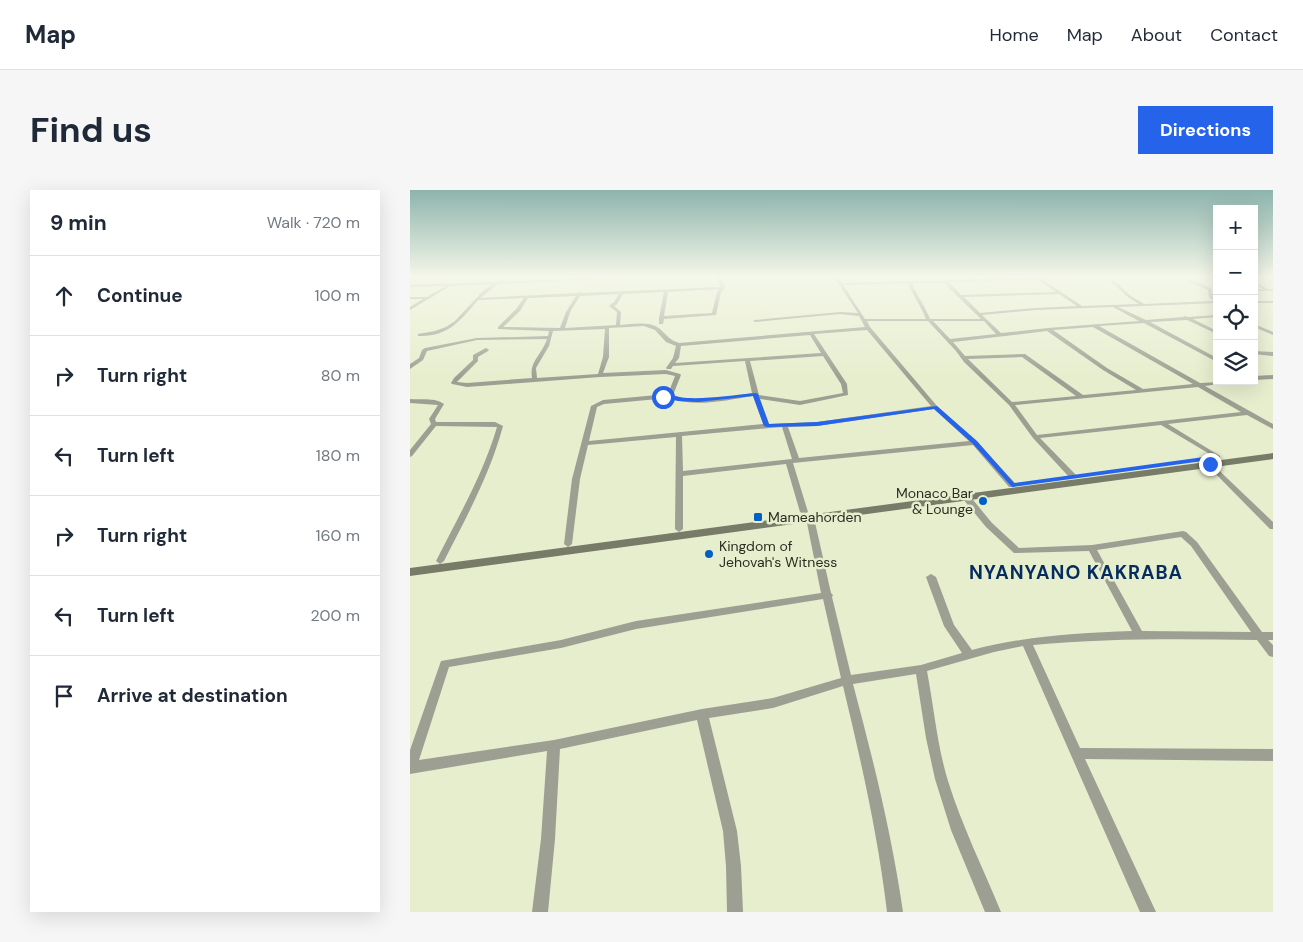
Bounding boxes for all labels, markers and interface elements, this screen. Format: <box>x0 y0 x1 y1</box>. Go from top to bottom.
text: Map <box>25 19 76 50</box>
text: Home <box>989 23 1039 47</box>
text: Map <box>1067 23 1103 47</box>
text: About <box>1131 23 1182 47</box>
text: Contact <box>1210 23 1278 47</box>
button: Directions <box>1138 106 1273 154</box>
text: Find us <box>30 107 152 153</box>
map controls <box>1213 205 1258 385</box>
button: + <box>1213 205 1258 250</box>
text: 9 min <box>50 209 107 237</box>
text: Walk · 720 m <box>267 212 360 233</box>
button: − <box>1213 250 1258 295</box>
icon: ahead <box>50 282 78 310</box>
text: Continue <box>97 283 183 308</box>
text: 100 m <box>315 285 360 306</box>
button: locate <box>1213 295 1258 340</box>
button: layers <box>1213 340 1258 385</box>
icon: right <box>50 362 78 390</box>
text: Turn right <box>97 363 187 388</box>
text: 80 m <box>321 365 360 386</box>
route start <box>652 386 675 409</box>
icon: left <box>50 442 78 470</box>
text: Turn left <box>97 443 175 468</box>
text: 180 m <box>316 445 360 466</box>
route end <box>1199 453 1222 476</box>
place label: Monaco Bar & Lounge <box>896 484 973 518</box>
marker: Monaco Bar & Lounge <box>977 495 989 507</box>
place label: Mameahorden <box>768 508 861 526</box>
marker: Mameahorden <box>752 511 764 523</box>
icon: right <box>50 522 78 550</box>
text: Turn right <box>97 523 187 548</box>
text: 160 m <box>316 525 360 546</box>
place label: Kingdom of Jehovah's Witness <box>719 537 837 571</box>
marker: Kingdom of Jehovah's Witness <box>703 548 715 560</box>
district label: NYANYANO KAKRABA <box>969 560 1183 585</box>
icon: left <box>50 602 78 630</box>
text: Turn left <box>97 603 175 628</box>
text: 200 m <box>311 605 360 626</box>
icon: arrive <box>50 682 78 710</box>
text: Arrive at destination <box>97 683 288 708</box>

